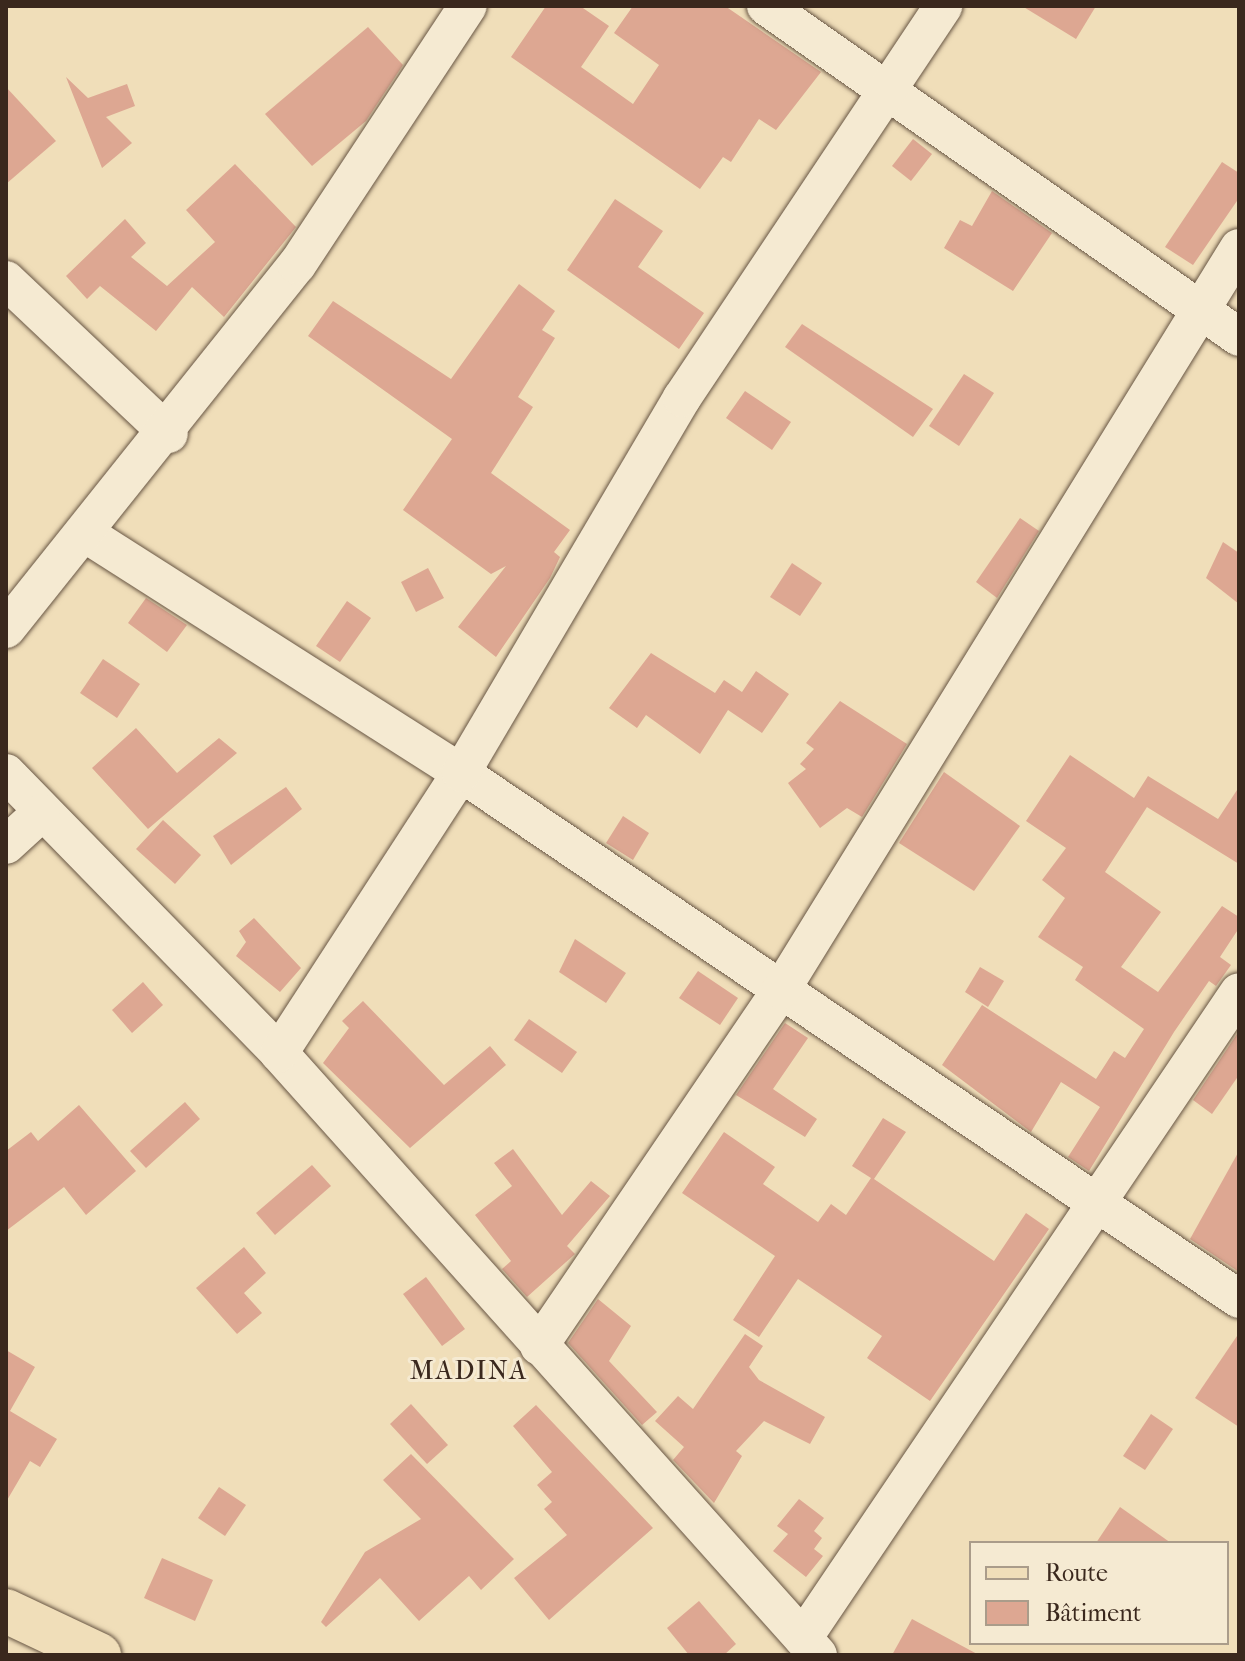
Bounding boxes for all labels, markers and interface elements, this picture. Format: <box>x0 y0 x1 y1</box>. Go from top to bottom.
district label: MADINA <box>410 1355 528 1387</box>
legend <box>969 1541 1229 1645</box>
text: Route <box>1045 1559 1108 1587</box>
text: Bâtiment <box>1045 1599 1141 1627</box>

